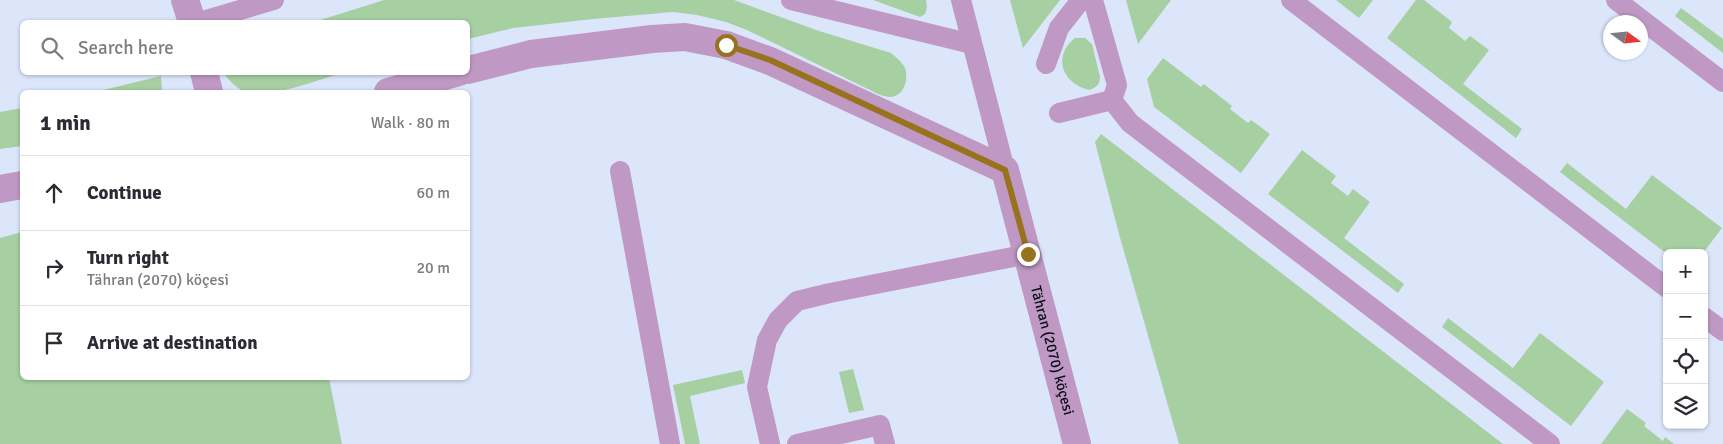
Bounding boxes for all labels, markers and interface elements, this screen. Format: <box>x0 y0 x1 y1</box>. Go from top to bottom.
north arrow <box>1603 15 1648 60</box>
search box <box>20 20 470 75</box>
icon: search <box>38 34 66 62</box>
route start <box>715 34 738 57</box>
text: Search here <box>78 36 174 60</box>
text: 1 min <box>40 110 91 136</box>
text: Walk · 80 m <box>371 113 450 133</box>
icon: ahead <box>40 179 68 207</box>
text: Continue <box>87 181 162 205</box>
text: 60 m <box>416 183 450 203</box>
route end <box>1017 243 1040 266</box>
text: Turn right <box>87 246 169 270</box>
map controls <box>1663 249 1708 429</box>
button: + <box>1663 249 1708 294</box>
icon: right <box>40 254 68 282</box>
text: 20 m <box>416 258 450 278</box>
text: Tähran (2070) köçesi <box>87 270 229 290</box>
street label: Tähran (2070) köçesi <box>1027 284 1078 417</box>
button: − <box>1663 294 1708 339</box>
icon: arrive <box>40 329 68 357</box>
text: Arrive at destination <box>87 331 258 355</box>
button: locate <box>1663 339 1708 384</box>
button: layers <box>1663 384 1708 429</box>

